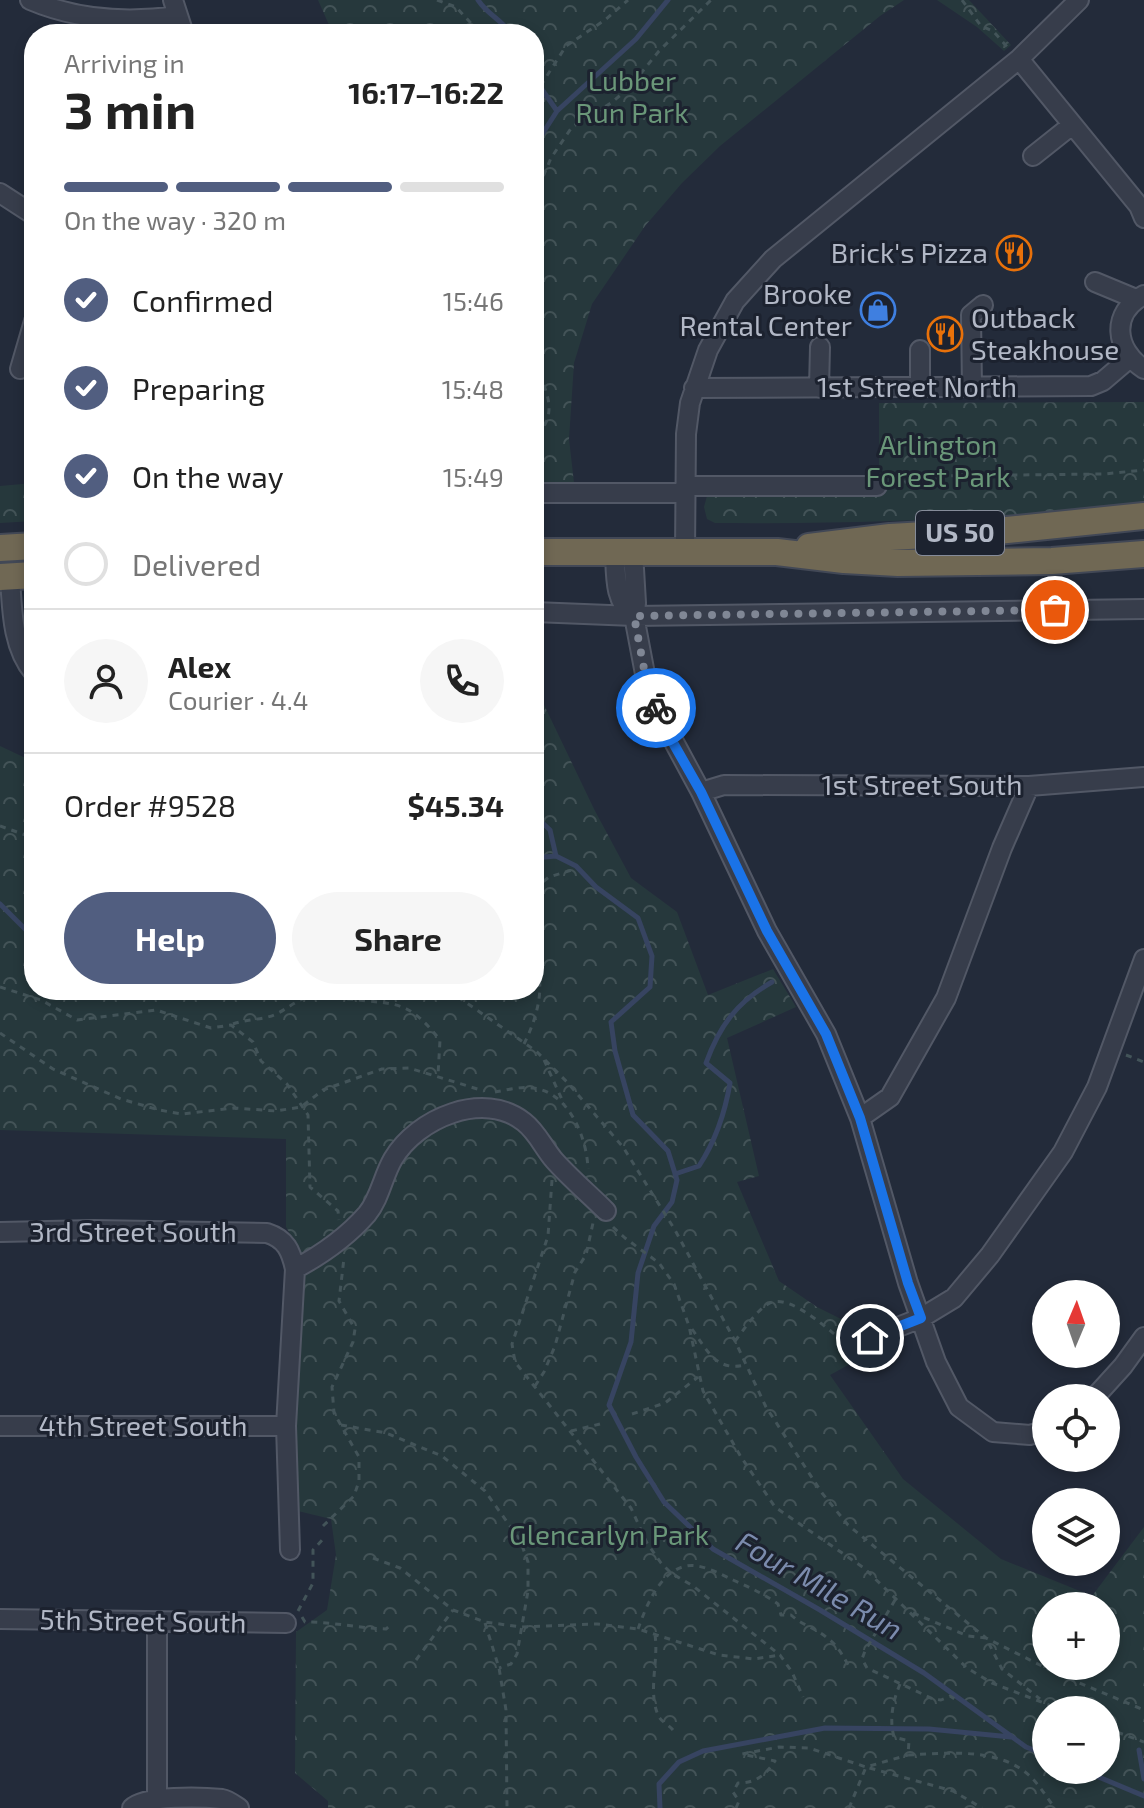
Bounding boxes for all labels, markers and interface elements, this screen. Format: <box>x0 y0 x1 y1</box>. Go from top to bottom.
text: Arriving in <box>64 47 185 78</box>
park label: Lubber Run Park <box>575 63 689 129</box>
text: 16:17–16:22 <box>348 74 504 110</box>
text: 3 min <box>64 77 196 139</box>
text: On the way · 320 m <box>64 204 286 235</box>
restaurant icon: Brick's Pizza <box>995 234 1033 272</box>
place label: Brick's Pizza <box>831 235 988 269</box>
place label: Brooke Rental Center <box>679 276 852 342</box>
icon: check <box>64 278 108 322</box>
text: Confirmed <box>132 282 273 318</box>
text: 15:46 <box>443 285 504 316</box>
shop icon: Brooke Rental Center <box>859 291 897 329</box>
place label: Outback Steakhouse <box>971 300 1119 366</box>
restaurant icon: Outback Steakhouse <box>926 315 964 353</box>
icon: check <box>64 366 108 410</box>
street label: 1st Street North <box>817 369 1017 403</box>
text: Preparing <box>132 370 265 406</box>
text: 15:48 <box>442 373 504 404</box>
park label: Arlington Forest Park <box>866 427 1010 493</box>
icon: check <box>64 454 108 498</box>
text: On the way <box>132 458 284 494</box>
text: 15:49 <box>443 461 504 492</box>
road number: US 50 <box>916 511 1004 555</box>
text: Delivered <box>132 546 261 582</box>
pin <box>1021 576 1089 644</box>
icon: bag <box>1033 588 1077 632</box>
button: person <box>64 639 148 723</box>
button: phone <box>420 639 504 723</box>
text: Alex <box>168 648 231 684</box>
courier <box>616 668 696 748</box>
text: Courier · 4.4 <box>168 684 309 715</box>
icon: bike <box>634 686 678 730</box>
street label: 1st Street South <box>822 767 1022 801</box>
text: Order #9528 <box>64 787 236 823</box>
text: $45.34 <box>407 787 504 823</box>
button: Help <box>64 892 276 984</box>
button: Share <box>292 892 504 984</box>
street label: 3rd Street South <box>29 1214 237 1248</box>
north arrow <box>1032 1280 1120 1368</box>
map controls <box>1032 1280 1120 1784</box>
pin <box>836 1304 904 1372</box>
icon: home <box>848 1316 892 1360</box>
button: locate <box>1032 1384 1120 1472</box>
street label: 4th Street South <box>39 1408 247 1442</box>
button: layers <box>1032 1488 1120 1576</box>
park label: Glencarlyn Park <box>509 1517 709 1551</box>
water label: Four Mile Run <box>731 1522 909 1646</box>
button: + <box>1032 1592 1120 1680</box>
street label: 5th Street South <box>39 1601 247 1639</box>
button: − <box>1032 1696 1120 1784</box>

